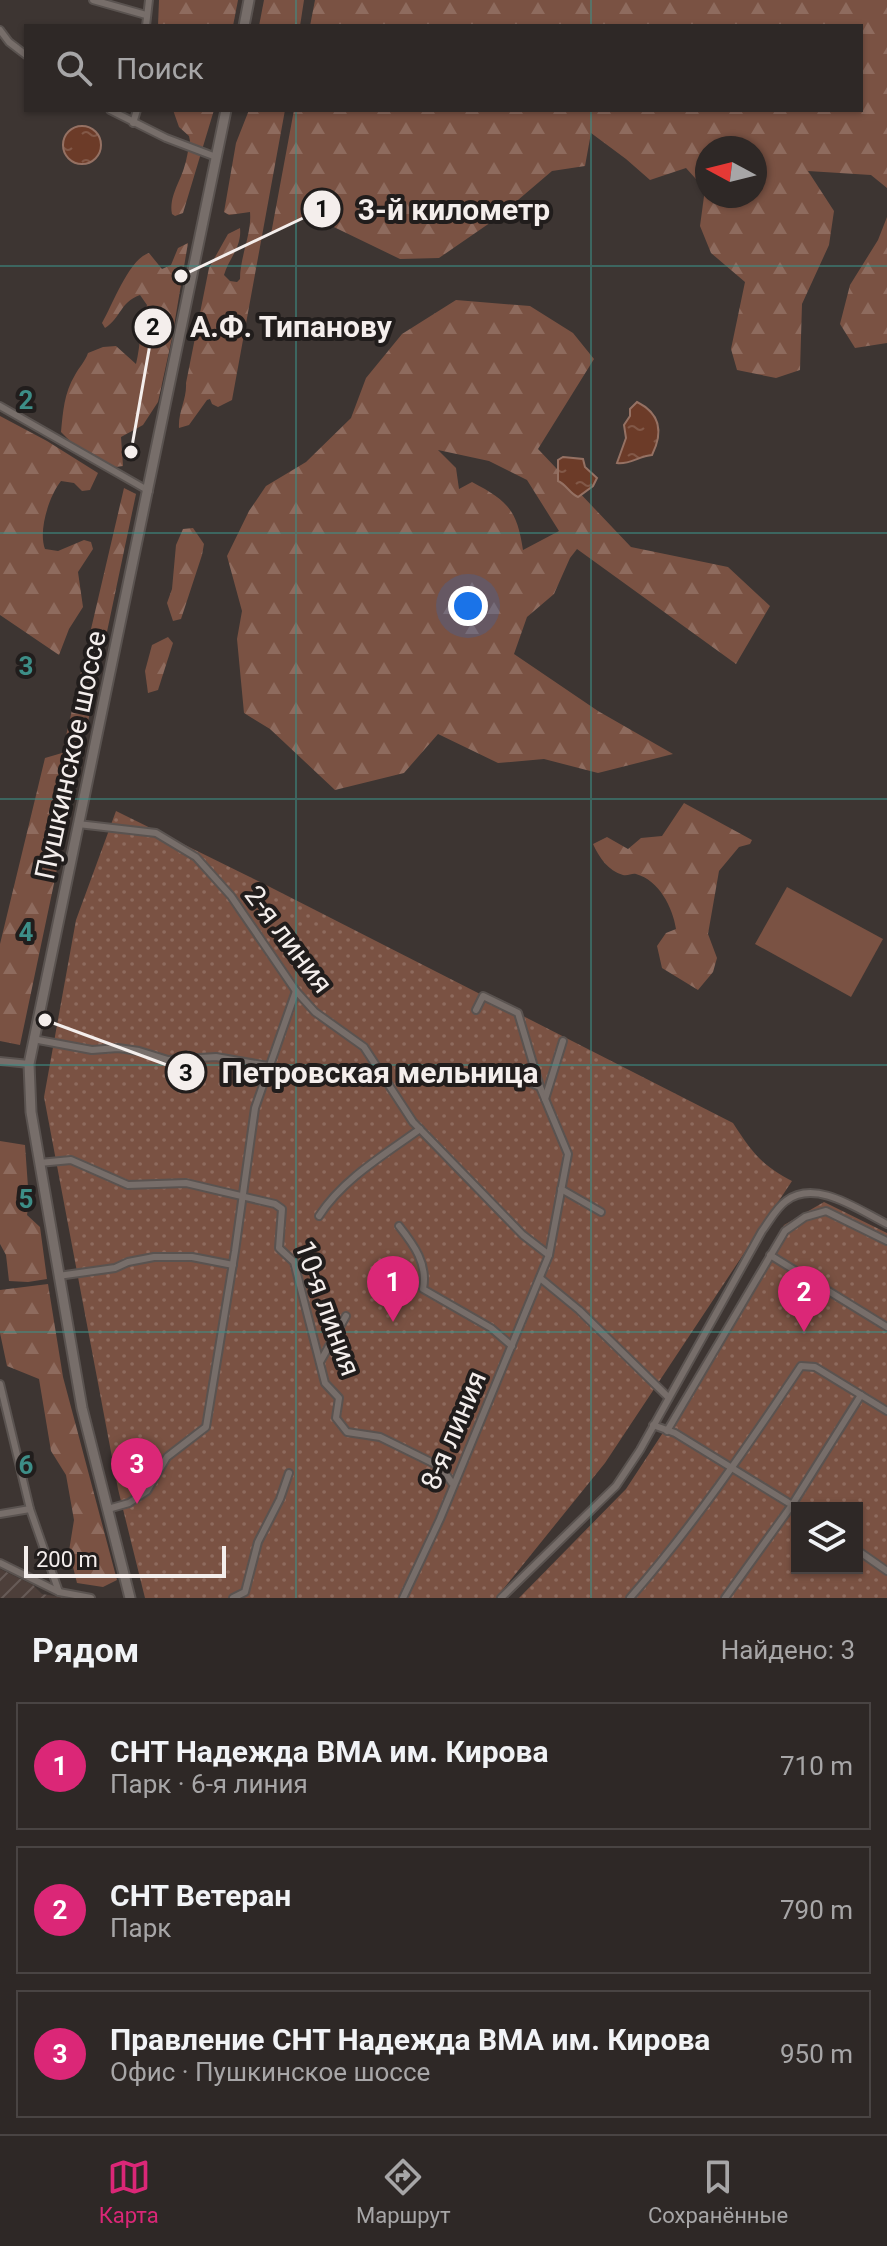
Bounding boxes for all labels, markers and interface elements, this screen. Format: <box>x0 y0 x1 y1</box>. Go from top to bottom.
search box <box>24 24 863 112</box>
icon: search <box>52 46 96 90</box>
text: Поиск <box>116 51 204 86</box>
north arrow <box>695 136 767 208</box>
callout: 3-й километр <box>302 182 566 236</box>
text: 3-й километр <box>358 192 550 227</box>
text: 1 <box>315 195 329 223</box>
callout: А.Ф. Типанову <box>133 300 408 354</box>
text: А.Ф. Типанову <box>190 309 393 344</box>
text: 2 <box>146 313 160 341</box>
text: 2 <box>19 385 33 415</box>
your location <box>448 586 488 626</box>
street label: Пушкинское шоссе <box>28 628 113 882</box>
text: 3 <box>19 651 33 681</box>
street label: 2-я линия <box>238 879 340 999</box>
text: 4 <box>19 917 34 947</box>
callout: Петровская мельница <box>166 1045 555 1099</box>
text: Петровская мельница <box>221 1055 539 1090</box>
text: 3 <box>179 1059 193 1087</box>
text: 5 <box>19 1184 33 1214</box>
street label: 10-я линия <box>288 1236 367 1380</box>
pin: 1 <box>367 1256 419 1322</box>
pin: 2 <box>778 1266 830 1332</box>
street label: 8-я линия <box>414 1366 493 1495</box>
pin: 3 <box>111 1438 163 1504</box>
text: 6 <box>19 1450 34 1480</box>
map controls <box>791 1502 863 1574</box>
button: layers <box>791 1502 863 1574</box>
scale bar <box>24 1542 226 1578</box>
text: 200 m <box>36 1547 98 1572</box>
text: Рядом <box>32 1630 139 1670</box>
text: Найдено: 3 <box>721 1635 855 1665</box>
text: СНТ Надежда ВМА им. Кирова <box>110 1734 548 1769</box>
text: 1 <box>53 1751 67 1781</box>
text: 710 m <box>780 1751 853 1781</box>
text: Парк · 6-я линия <box>110 1769 308 1799</box>
text: СНТ Ветеран <box>110 1878 291 1913</box>
text: 2 <box>53 1895 67 1925</box>
text: 790 m <box>780 1895 853 1925</box>
text: Парк <box>110 1913 171 1943</box>
text: Правление СНТ Надежда ВМА им. Кирова <box>110 2022 710 2057</box>
text: 3 <box>53 2039 67 2069</box>
text: 950 m <box>780 2039 853 2069</box>
text: Офис · Пушкинское шоссе <box>110 2057 430 2087</box>
tab: Карта <box>99 2155 159 2228</box>
tab: Маршрут <box>356 2155 451 2228</box>
tab: Сохранённые <box>648 2155 788 2228</box>

